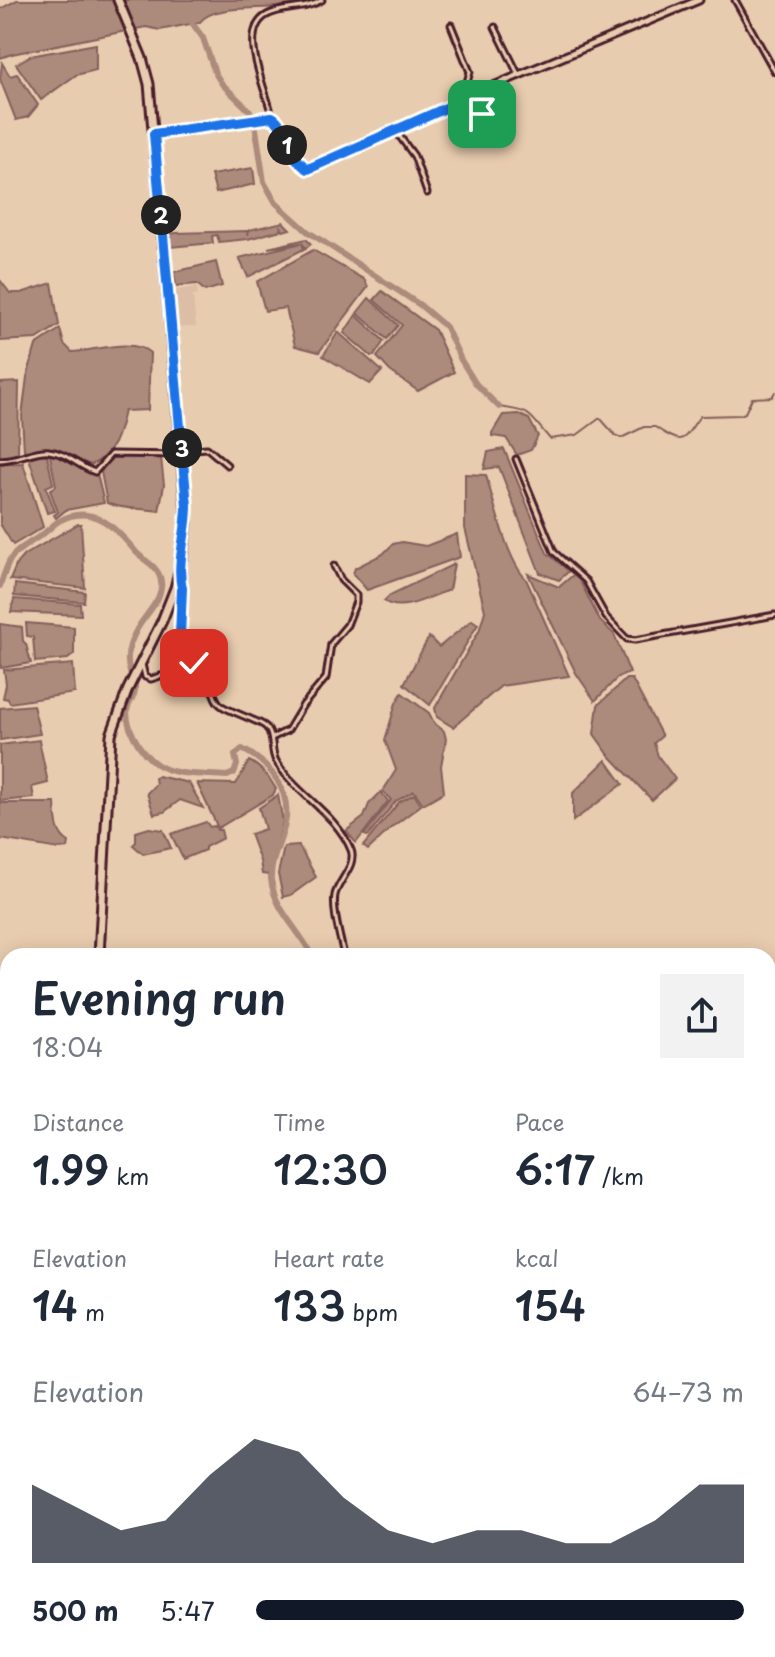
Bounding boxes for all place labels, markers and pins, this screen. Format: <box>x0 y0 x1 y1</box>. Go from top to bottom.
pin <box>448 80 516 148</box>
pin: 1 <box>267 125 307 165</box>
pin: 2 <box>141 195 181 235</box>
pin: 3 <box>162 428 202 468</box>
pin <box>160 629 228 697</box>

